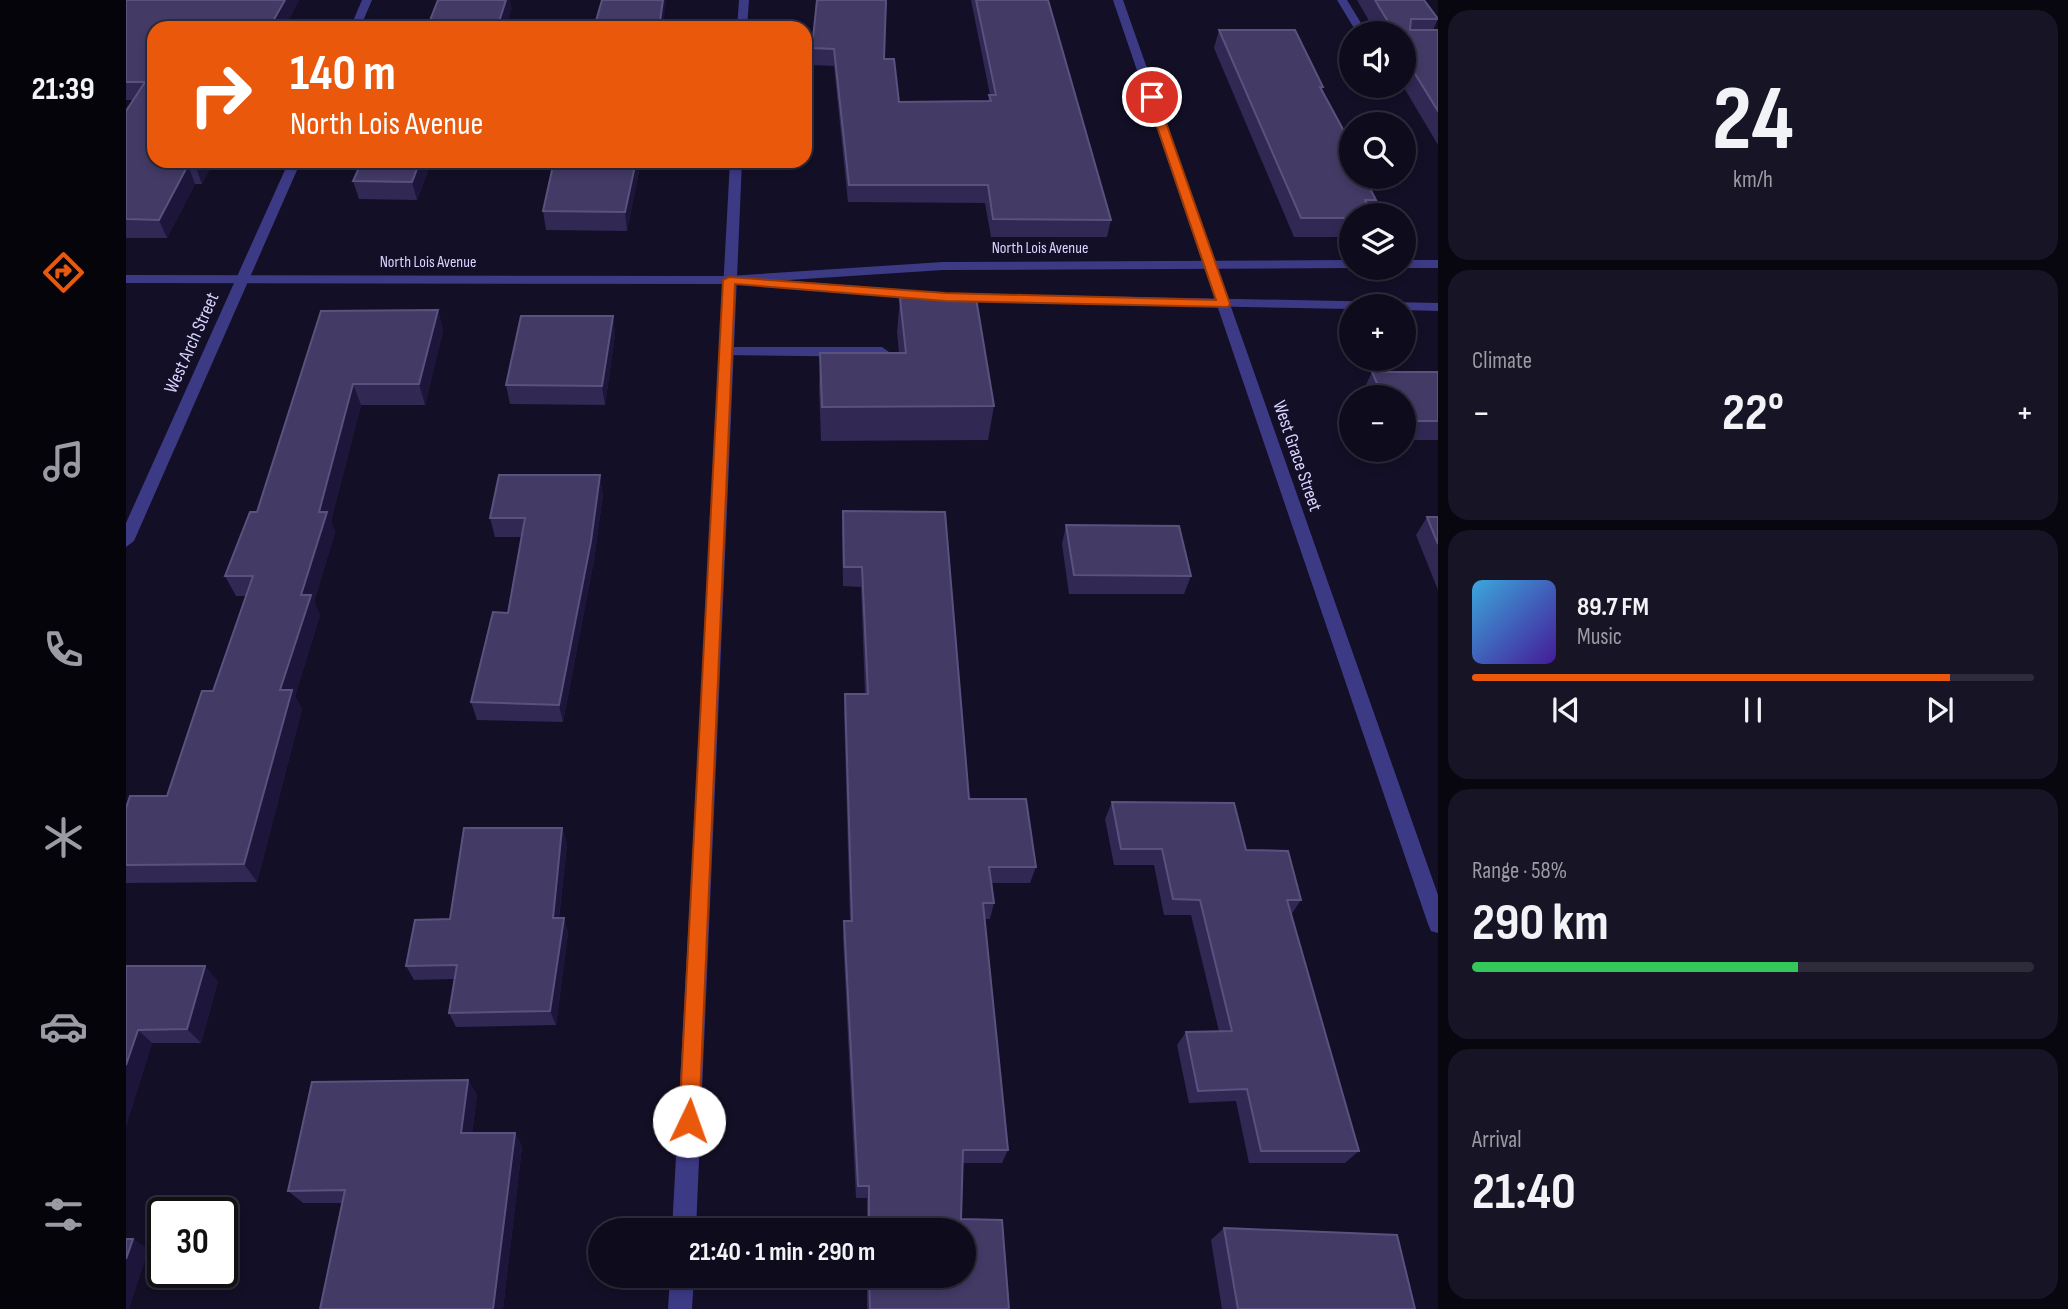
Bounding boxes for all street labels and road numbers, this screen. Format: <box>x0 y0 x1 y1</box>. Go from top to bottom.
street label: North Lois Avenue <box>992 239 1088 258</box>
street label: North Lois Avenue <box>380 253 476 272</box>
street label: West Arch Street <box>160 289 225 397</box>
street label: West Grace Street <box>1267 398 1327 515</box>

